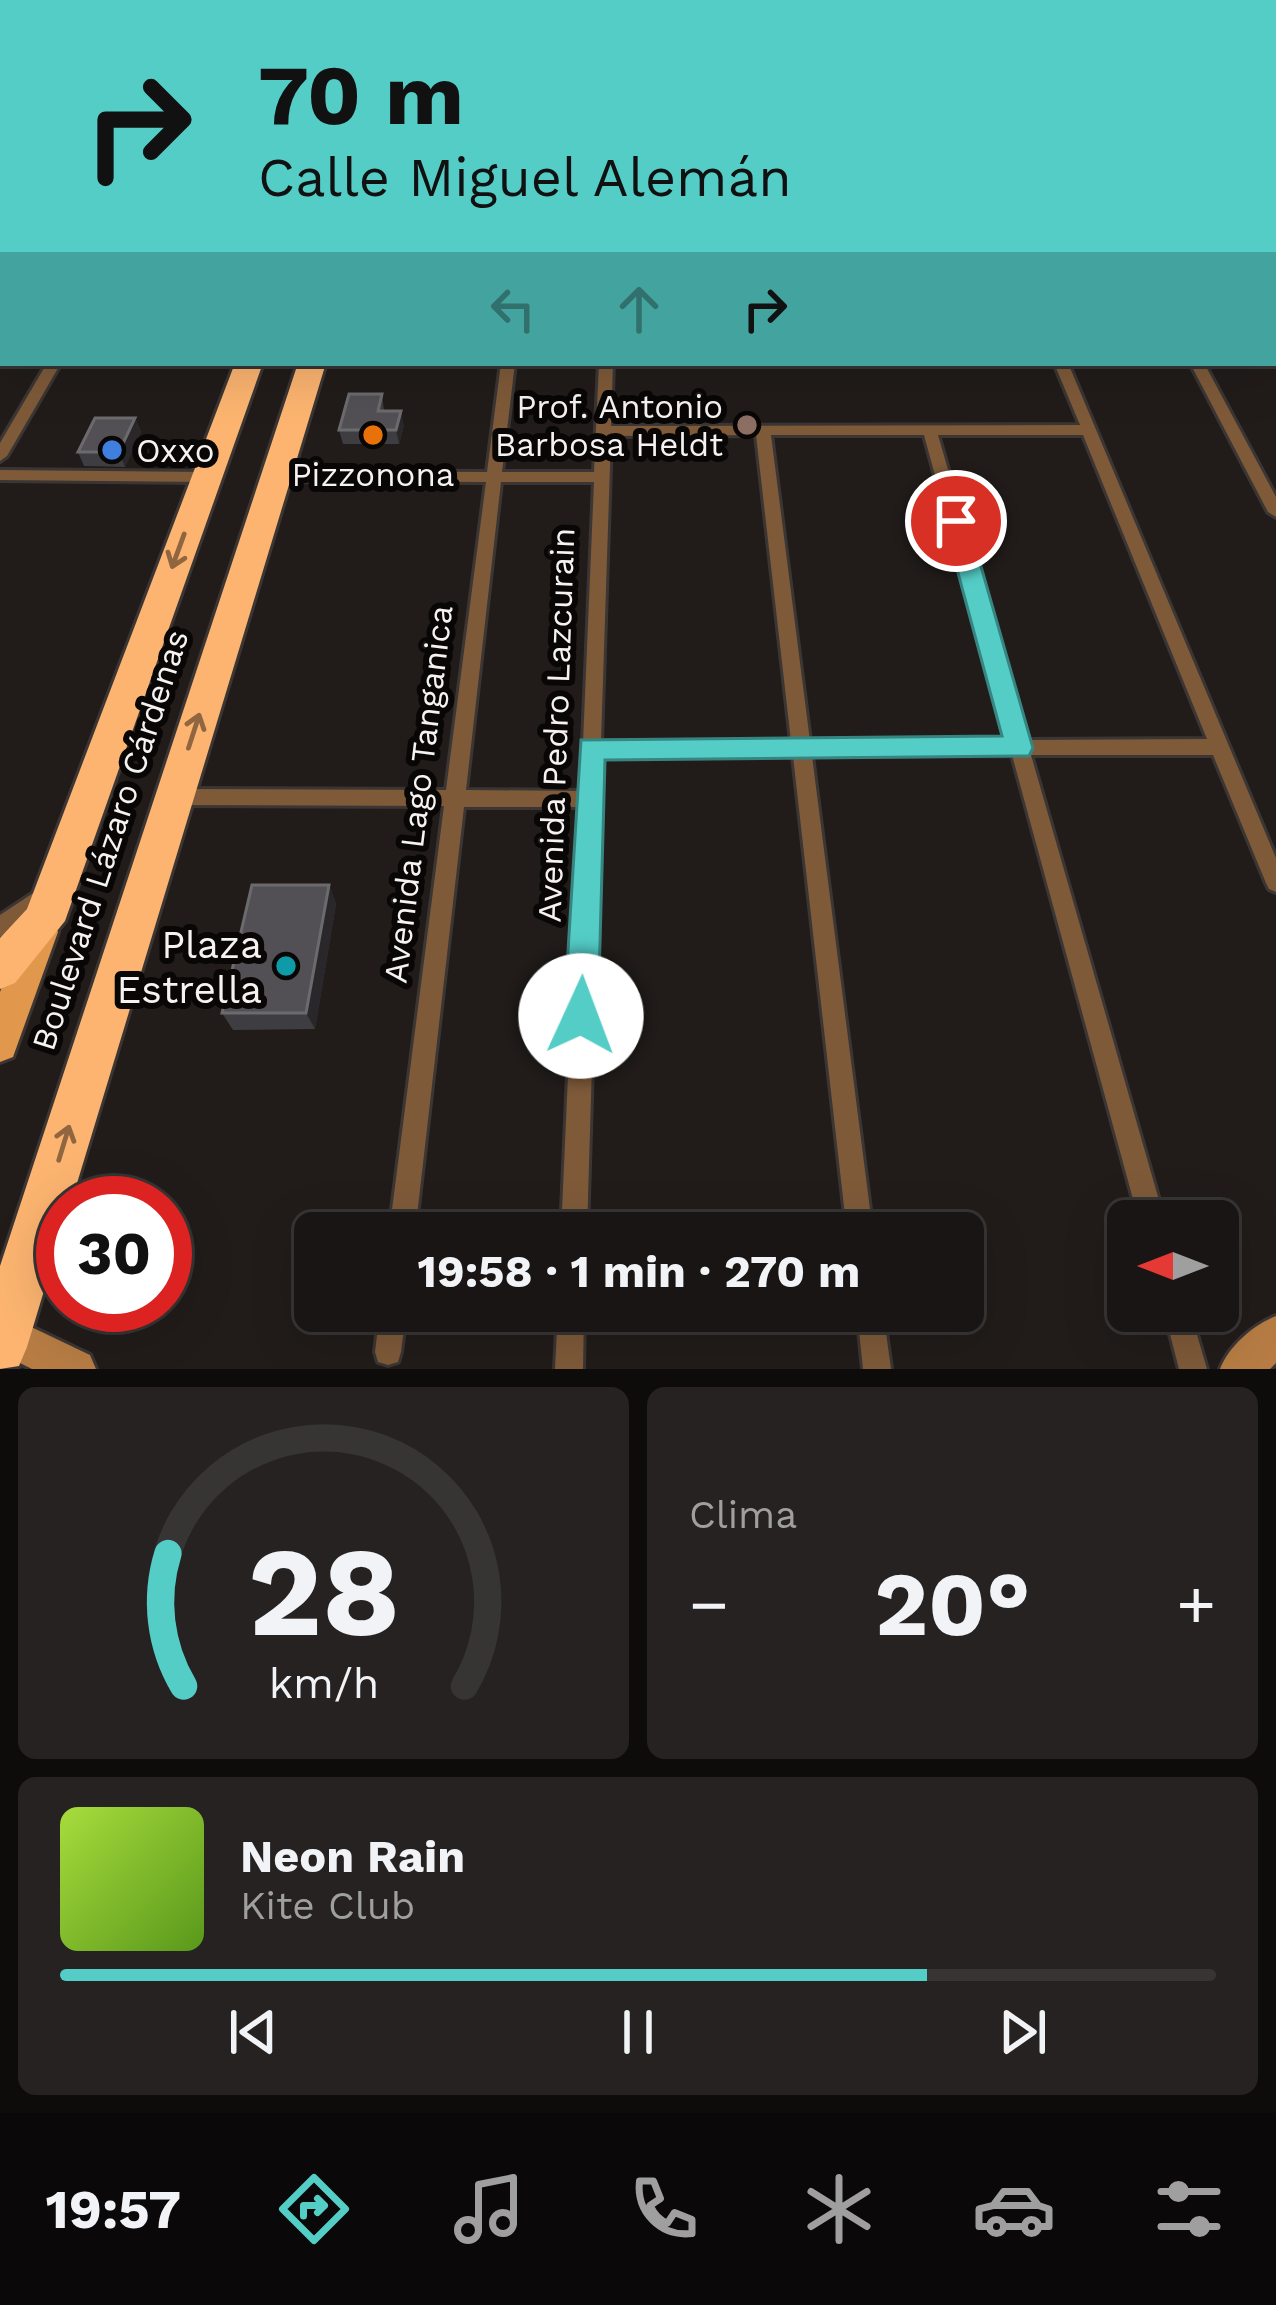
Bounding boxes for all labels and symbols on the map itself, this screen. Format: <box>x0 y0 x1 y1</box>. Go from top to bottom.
place label: Prof. Antonio Barbosa Heldt <box>495 387 723 464</box>
marker: Prof. Antonio Barbosa Heldt <box>734 412 760 438</box>
marker: Pizzonona <box>360 422 386 448</box>
place label: Oxxo <box>136 431 214 470</box>
marker: Oxxo <box>99 437 125 463</box>
place label: Pizzonona <box>291 455 455 494</box>
pin <box>905 470 1007 572</box>
street label: Avenida Pedro Lazcurain <box>530 527 582 923</box>
one-way arrow <box>166 532 187 569</box>
street label: Avenida Lago Tanganica <box>375 603 461 985</box>
street label: Boulevard Lázaro Cárdenas <box>23 625 197 1055</box>
one-way arrow <box>185 713 207 751</box>
place label: Plaza Estrella <box>116 922 262 1012</box>
marker: Plaza Estrella <box>273 953 299 979</box>
position arrow <box>518 953 644 1079</box>
one-way arrow <box>55 1125 77 1163</box>
speed limit sign: 30 <box>36 1176 192 1332</box>
north arrow <box>1107 1200 1239 1332</box>

